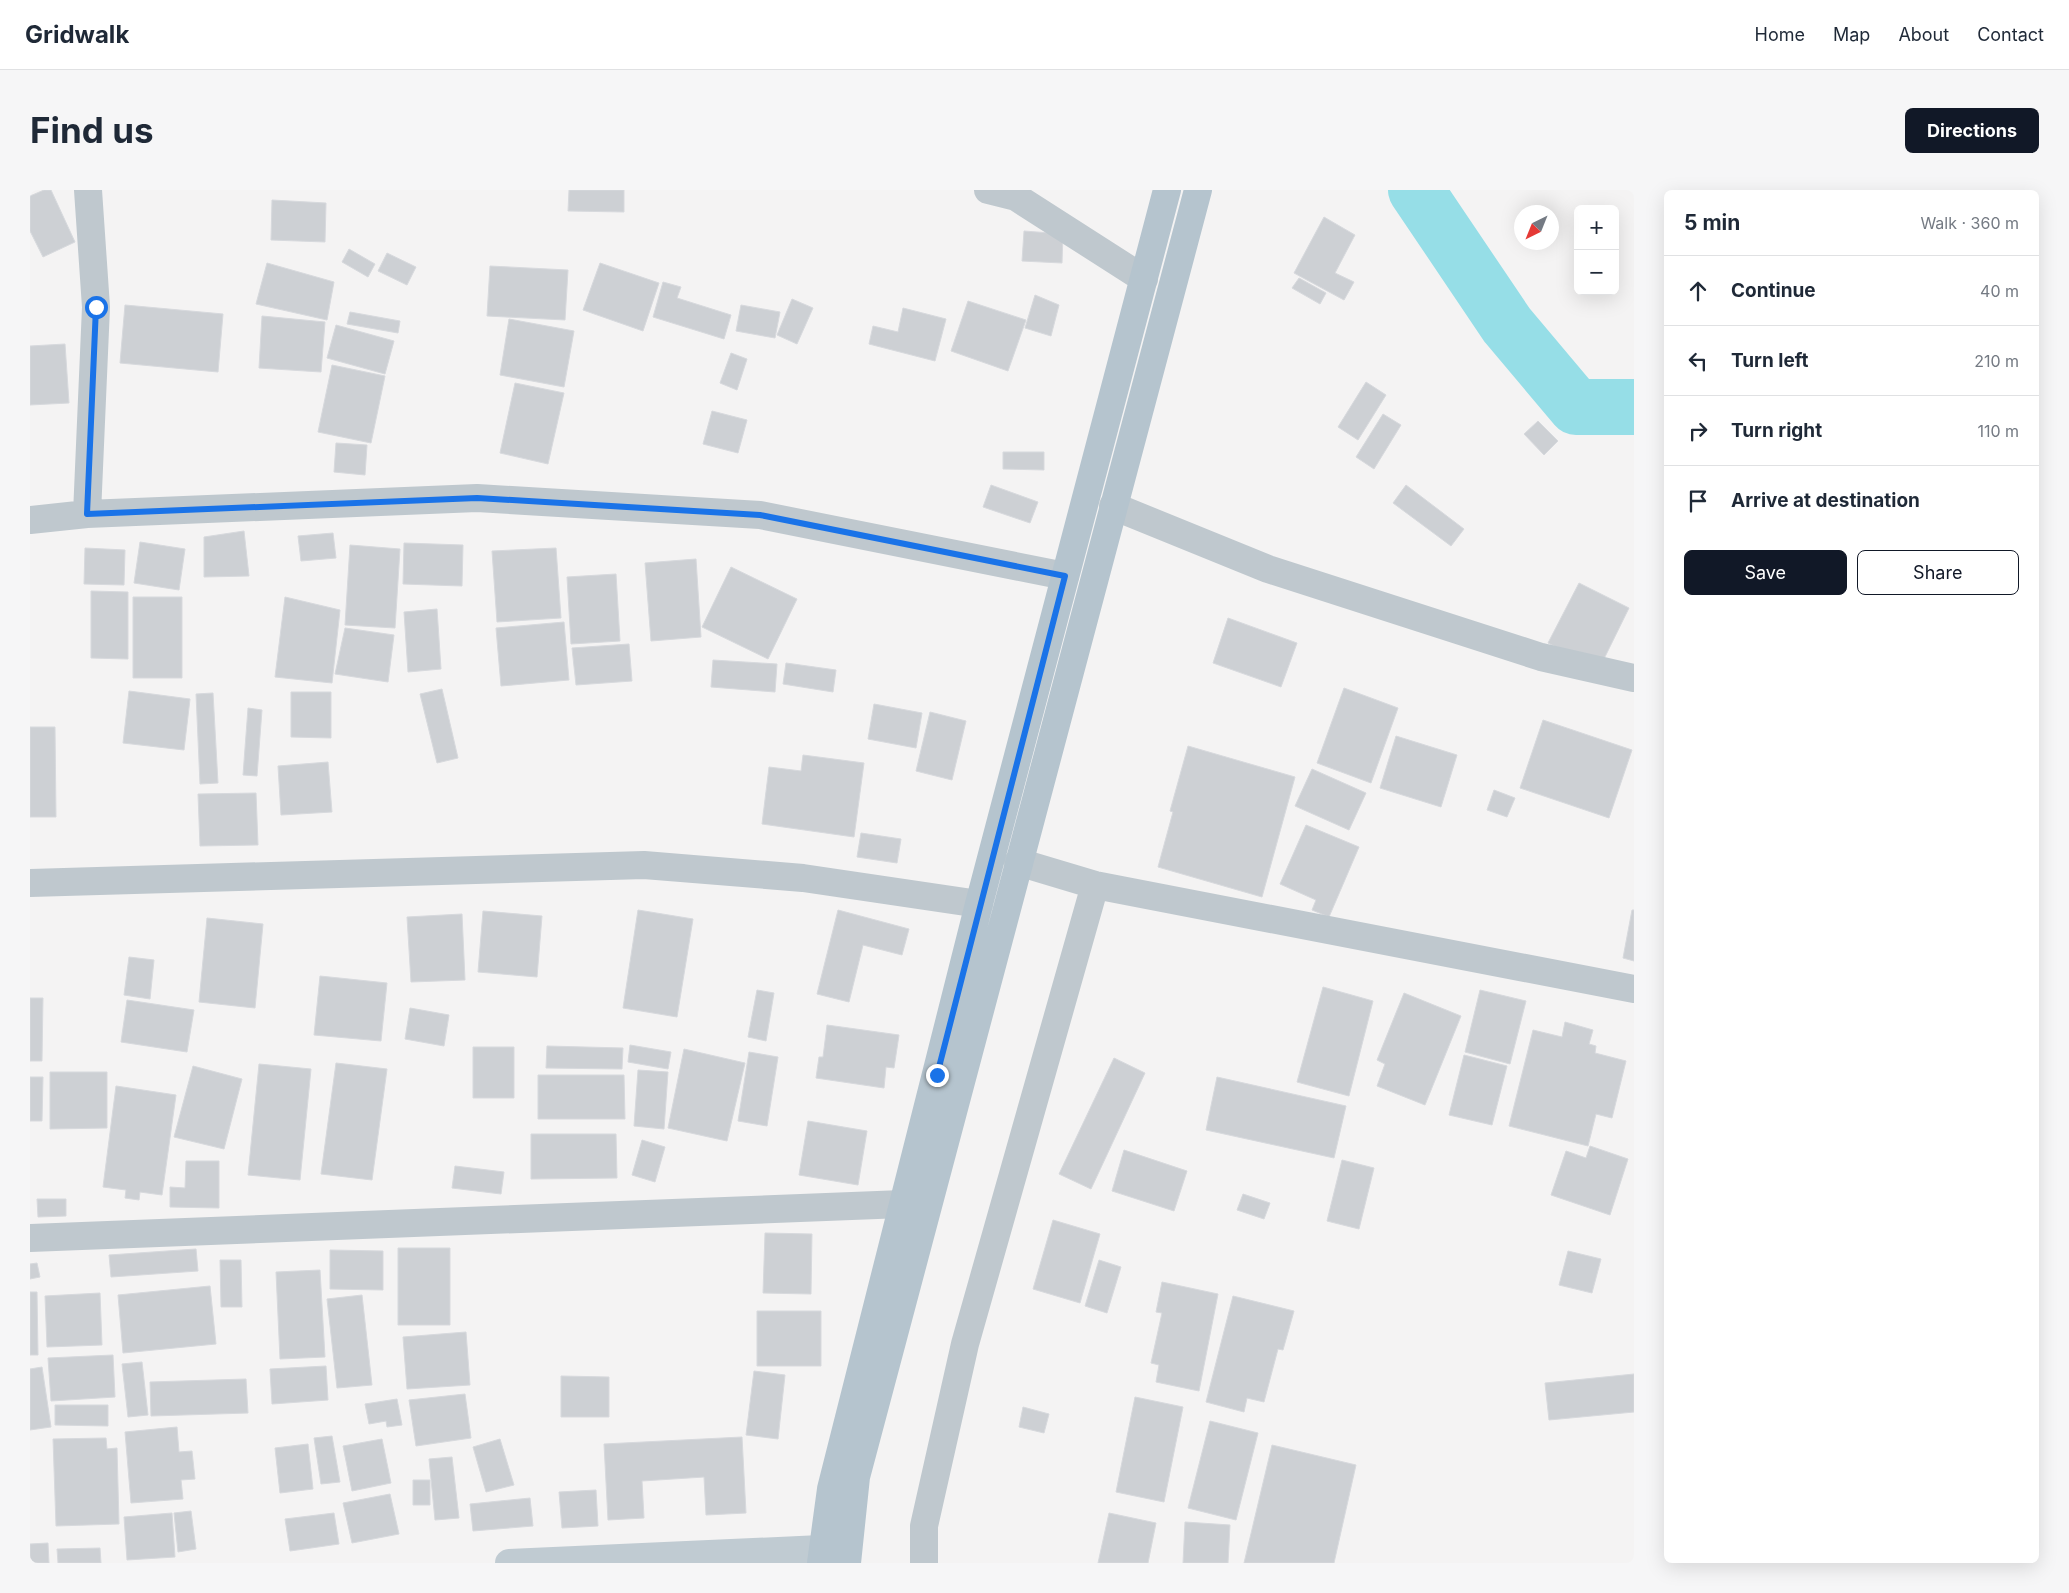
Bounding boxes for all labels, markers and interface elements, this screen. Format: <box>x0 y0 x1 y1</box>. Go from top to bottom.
text: Gridwalk <box>25 20 129 49</box>
text: Home <box>1755 24 1805 45</box>
text: Map <box>1833 24 1870 45</box>
text: About <box>1898 24 1949 45</box>
text: Contact <box>1977 24 2044 45</box>
button: Directions <box>1905 108 2039 153</box>
text: Find us <box>30 109 154 151</box>
north arrow <box>1514 205 1559 250</box>
map controls <box>1574 205 1619 295</box>
button: + <box>1574 205 1619 250</box>
text: 5 min <box>1684 210 1740 235</box>
text: Walk · 360 m <box>1920 213 2019 233</box>
button: − <box>1574 250 1619 295</box>
icon: ahead <box>1684 277 1712 305</box>
text: Continue <box>1731 279 1816 302</box>
text: 40 m <box>1980 281 2019 301</box>
route start <box>85 296 108 319</box>
icon: left <box>1684 347 1712 375</box>
text: Turn left <box>1731 349 1809 372</box>
text: 210 m <box>1974 351 2019 371</box>
icon: right <box>1684 417 1712 445</box>
text: Turn right <box>1731 419 1822 442</box>
text: 110 m <box>1977 421 2019 441</box>
icon: arrive <box>1684 487 1712 515</box>
text: Arrive at destination <box>1731 489 1920 512</box>
button: Save <box>1684 550 1847 595</box>
button: Share <box>1857 550 2019 595</box>
route end <box>926 1064 949 1087</box>

